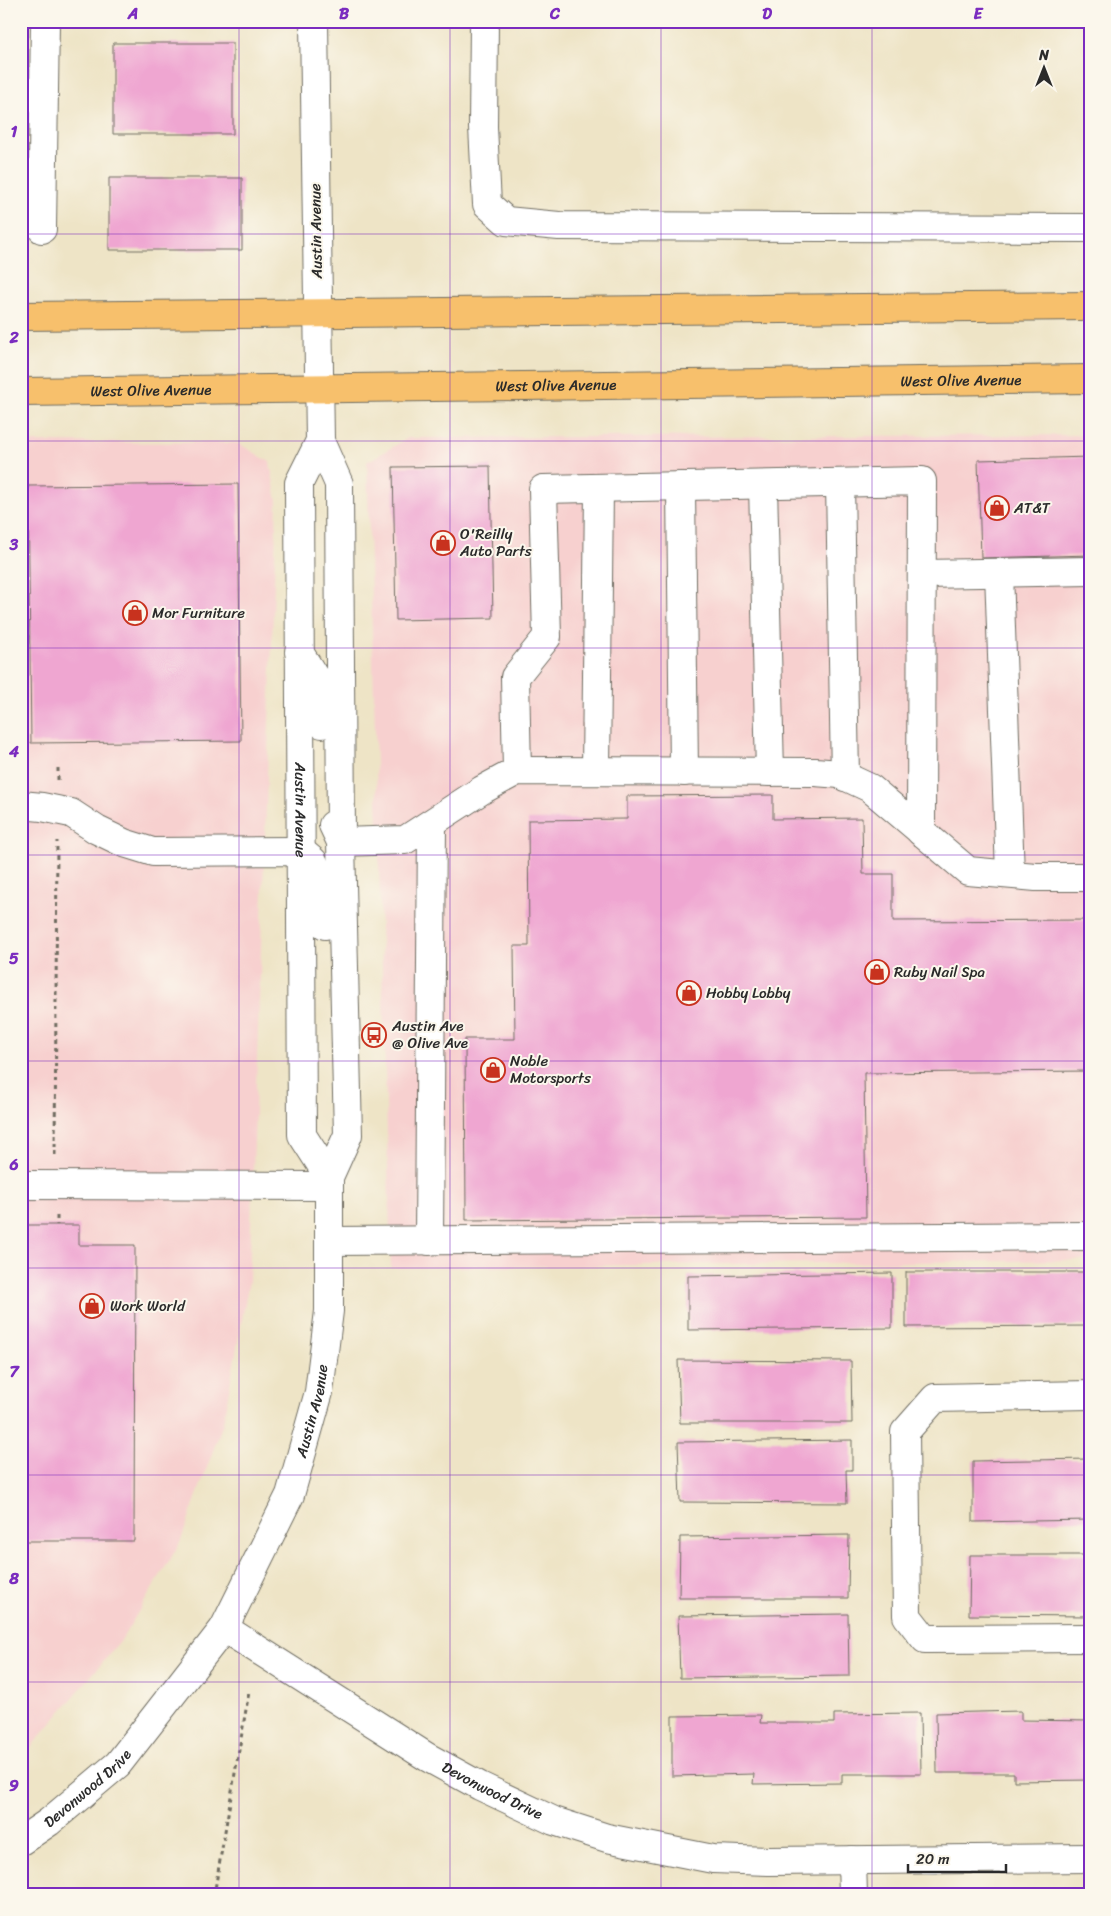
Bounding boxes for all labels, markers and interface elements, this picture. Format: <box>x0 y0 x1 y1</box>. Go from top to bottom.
text: A <box>127 0 138 28</box>
text: B <box>339 0 350 28</box>
text: C <box>549 0 561 28</box>
text: D <box>762 0 772 28</box>
text: E <box>974 0 984 28</box>
north arrow <box>1018 42 1068 92</box>
text: N <box>1038 43 1049 68</box>
text: 1 <box>11 117 18 146</box>
street label: Austin Avenue <box>302 183 330 280</box>
text: 2 <box>8 323 19 352</box>
street label: West Olive Avenue <box>900 367 1022 394</box>
street label: West Olive Avenue <box>495 372 617 399</box>
street label: West Olive Avenue <box>90 377 212 404</box>
shop icon: AT&T <box>984 495 1010 521</box>
place label: AT&T <box>1013 495 1051 521</box>
place label: O'Reilly Auto Parts <box>459 521 532 564</box>
text: 3 <box>9 530 19 559</box>
shop icon: O'Reilly Auto Parts <box>430 530 456 556</box>
shop icon: Mor Furniture <box>122 600 148 626</box>
place label: Mor Furniture <box>152 600 245 626</box>
text: 4 <box>8 737 19 766</box>
street label: Austin Avenue <box>287 761 314 858</box>
text: 5 <box>9 944 19 973</box>
shop icon: Ruby Nail Spa <box>864 959 890 985</box>
place label: Ruby Nail Spa <box>894 959 985 985</box>
shop icon: Hobby Lobby <box>676 980 702 1006</box>
place label: Hobby Lobby <box>706 980 791 1006</box>
place label: Austin Ave @ Olive Ave <box>391 1013 468 1056</box>
bus stop icon: Austin Ave @ Olive Ave <box>361 1022 387 1048</box>
place label: Noble Motorsports <box>510 1048 591 1091</box>
shop icon: Noble Motorsports <box>480 1057 506 1083</box>
text: 6 <box>8 1150 19 1179</box>
shop icon: Work World <box>79 1293 105 1319</box>
place label: Work World <box>110 1293 186 1319</box>
text: 7 <box>9 1357 20 1386</box>
street label: Austin Avenue <box>288 1362 335 1462</box>
text: 8 <box>8 1564 19 1593</box>
street label: Devonwood Drive <box>38 1743 138 1834</box>
street label: Devonwood Drive <box>437 1754 547 1827</box>
text: 9 <box>9 1771 19 1800</box>
scale bar <box>908 1841 1006 1873</box>
text: 20 m <box>916 1846 950 1872</box>

